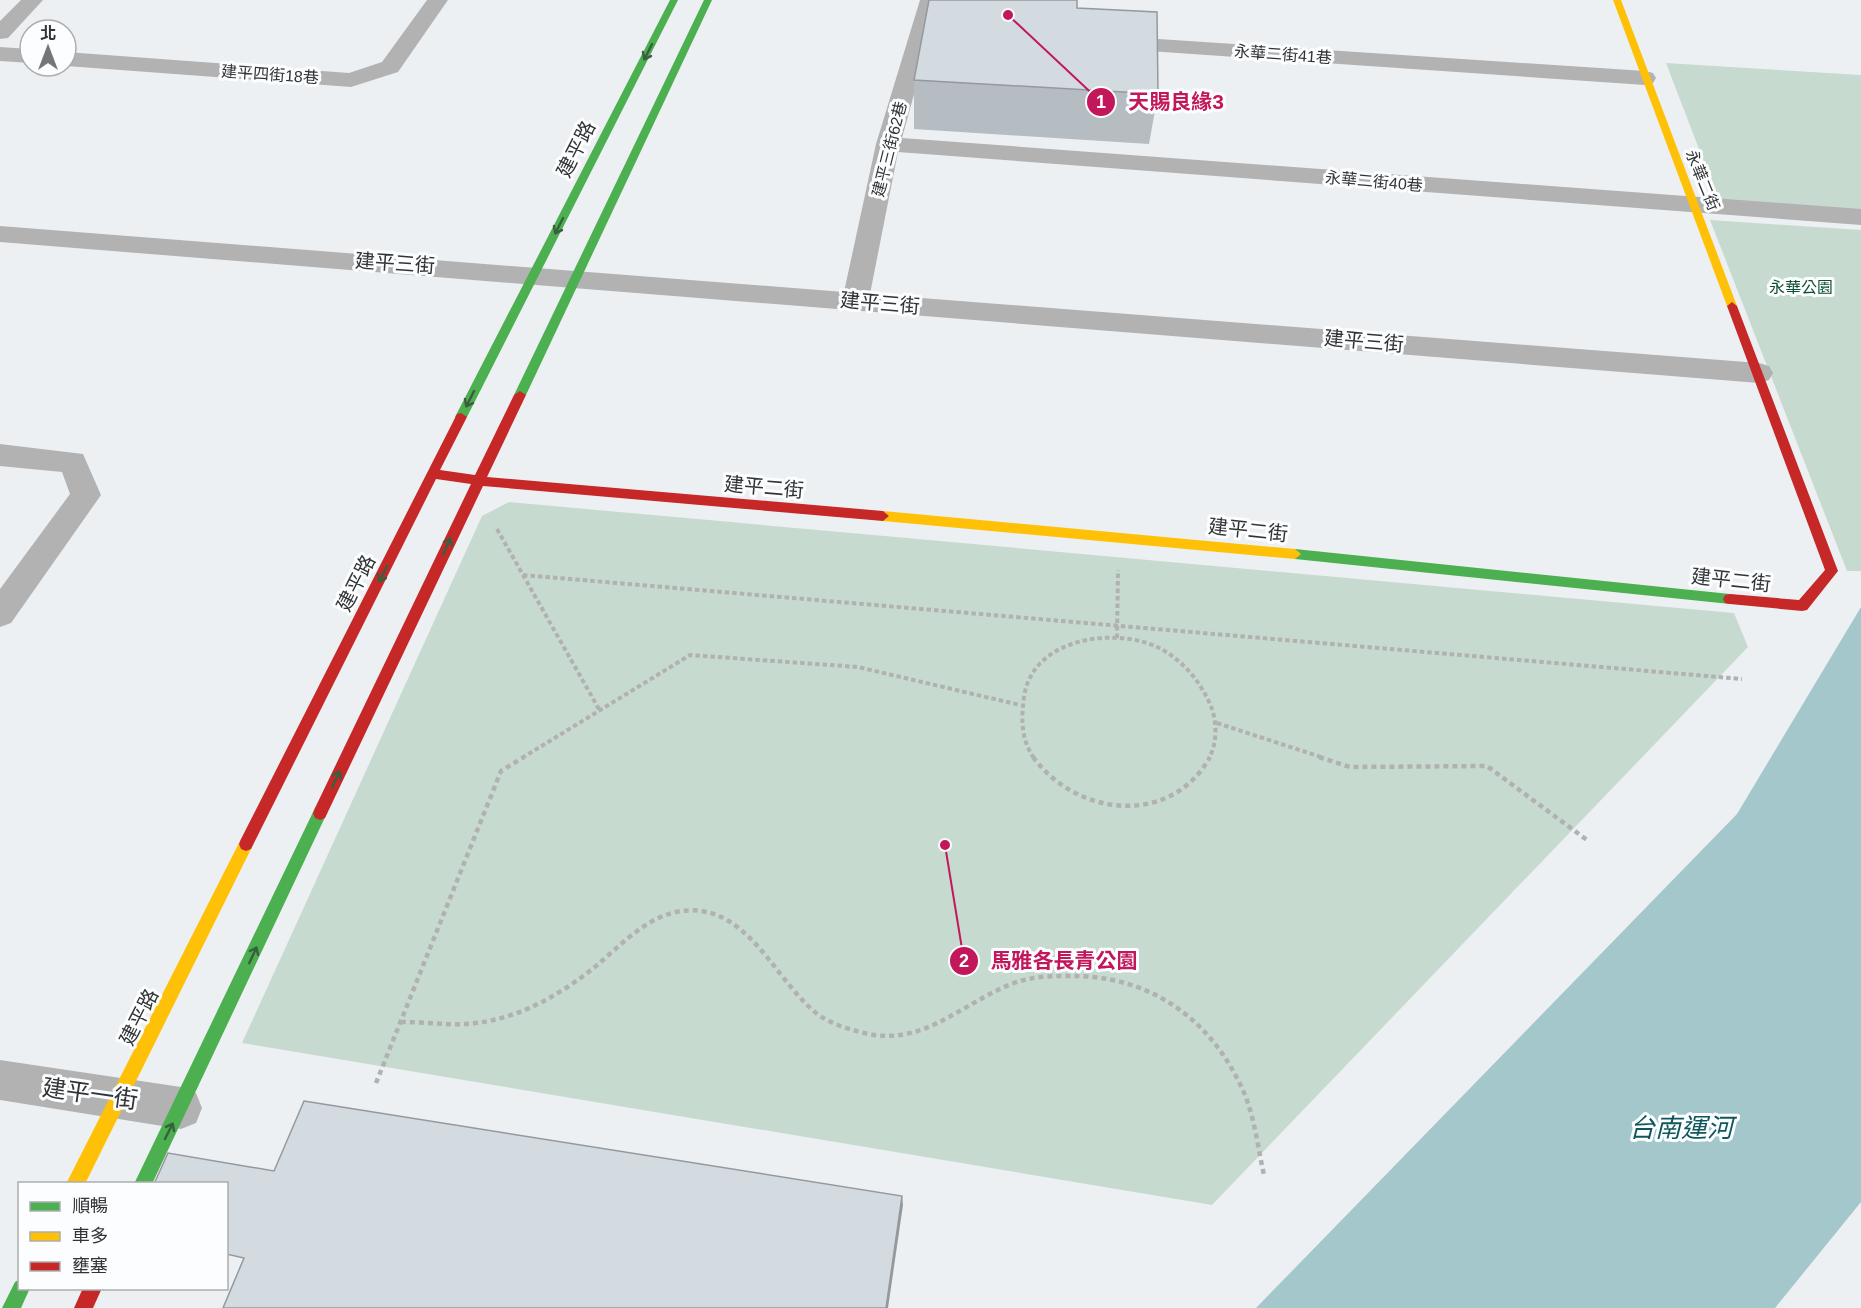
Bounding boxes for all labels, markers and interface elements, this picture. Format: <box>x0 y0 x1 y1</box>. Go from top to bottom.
north arrow <box>18 18 78 78</box>
text: 北 <box>40 25 56 42</box>
one-way arrow <box>642 43 654 60</box>
street label: 永華二街41巷 <box>1234 43 1332 66</box>
street label: 建平四街18巷 <box>221 63 319 86</box>
callout: 天賜良緣3 <box>1086 82 1236 121</box>
text: 天賜良緣3 <box>1128 90 1224 113</box>
text: 1 <box>1096 92 1106 112</box>
street label: 建平三街62巷 <box>869 100 910 199</box>
street label: 建平路 <box>553 117 599 181</box>
street label: 永華二街 <box>1683 147 1722 213</box>
street label: 永華二街40巷 <box>1324 169 1423 194</box>
one-way arrow <box>553 216 564 234</box>
street label: 建平三街 <box>354 249 436 277</box>
park label: 永華公園 <box>1769 279 1833 296</box>
street label: 建平三街 <box>839 289 921 317</box>
street label: 建平三街 <box>1323 327 1405 355</box>
one-way arrow <box>464 390 475 408</box>
street label: 建平二街 <box>723 473 805 501</box>
street label: 建平二街 <box>1207 515 1289 545</box>
one-way arrow <box>441 537 453 555</box>
street label: 建平路 <box>333 551 379 615</box>
one-way arrow <box>376 564 388 582</box>
street label: 建平二街 <box>1690 565 1772 595</box>
one-way arrow <box>331 770 343 788</box>
callout: 馬雅各長青公園 <box>949 941 1150 980</box>
one-way arrow <box>248 947 260 965</box>
text: 馬雅各長青公園 <box>991 949 1138 972</box>
text: 2 <box>959 951 969 971</box>
street label: 建平路 <box>116 985 162 1049</box>
street label: 建平一街 <box>41 1073 139 1114</box>
water label: 台南運河 <box>1629 1113 1738 1143</box>
one-way arrow <box>163 1123 175 1140</box>
legend <box>18 1182 228 1290</box>
text: 順暢 <box>72 1196 108 1216</box>
text: 車多 <box>72 1226 108 1246</box>
text: 壅塞 <box>72 1256 108 1276</box>

